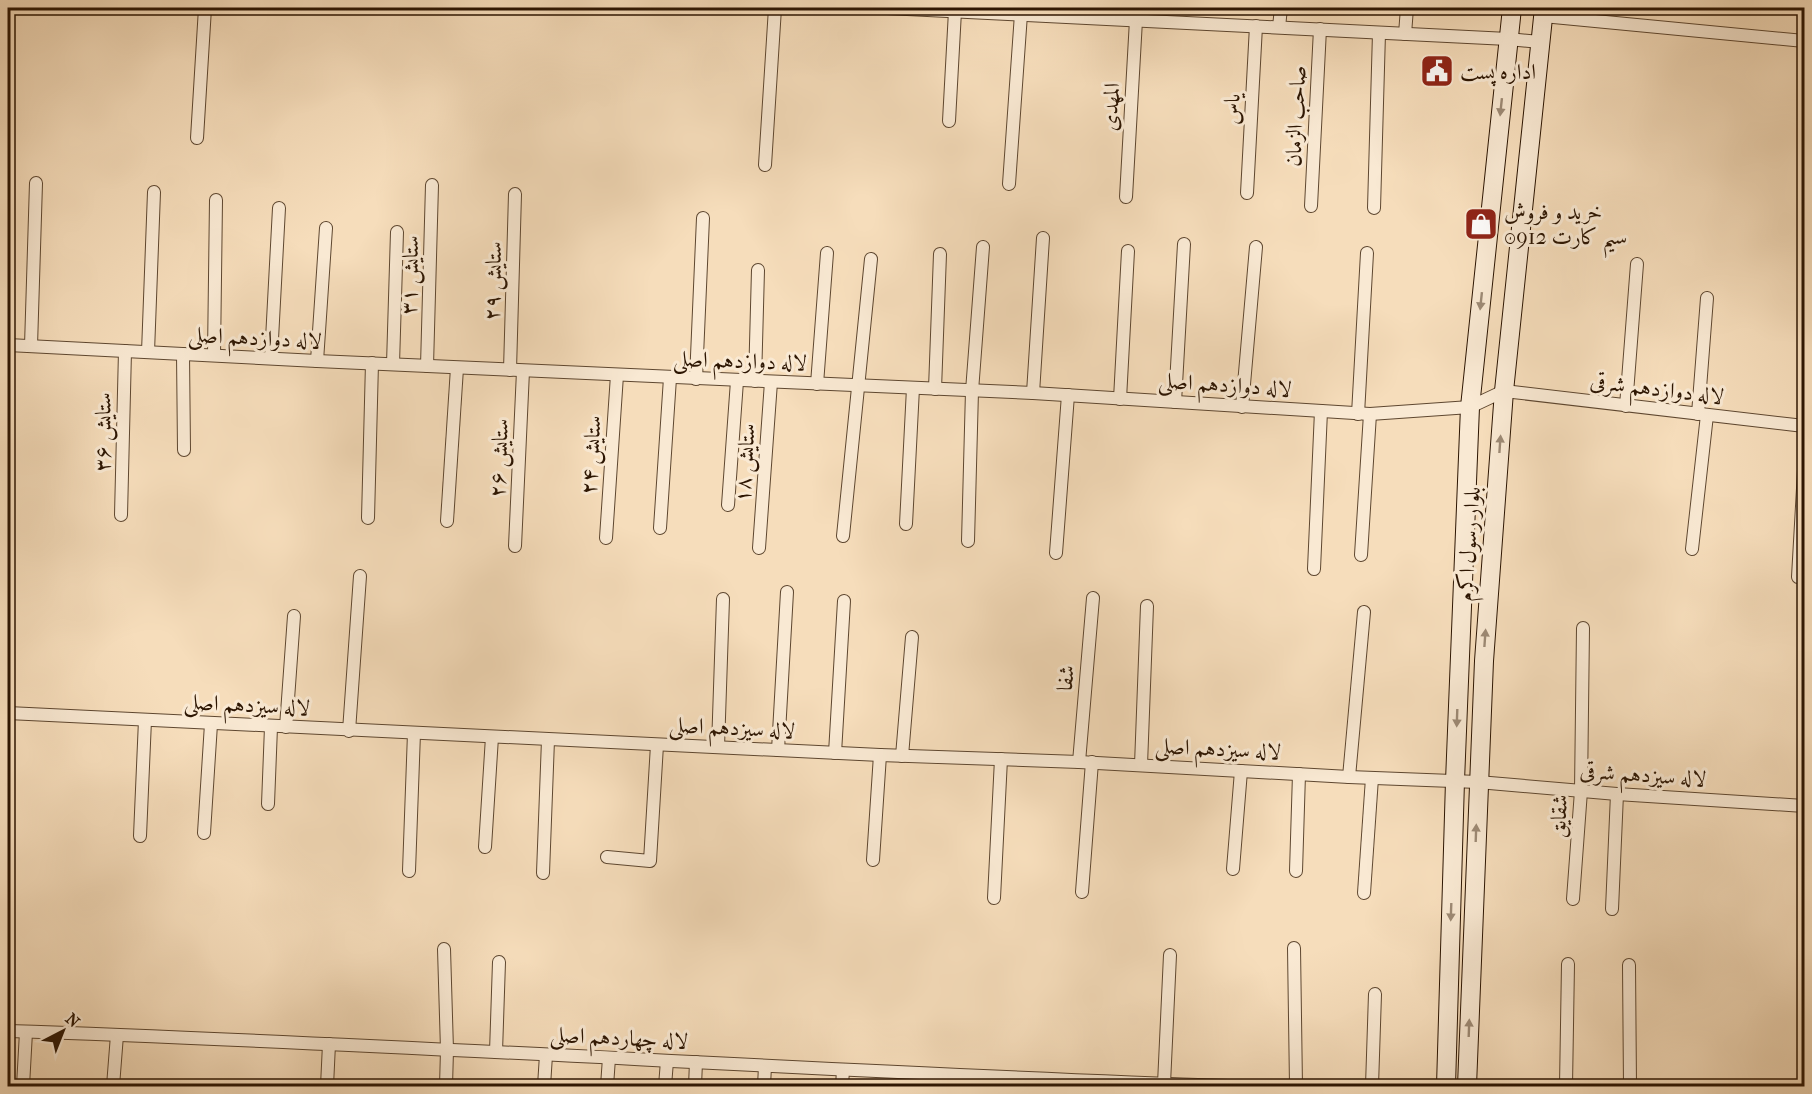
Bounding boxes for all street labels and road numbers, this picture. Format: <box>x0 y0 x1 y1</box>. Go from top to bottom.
street label: صاحب الزمان <box>1280 65 1313 167</box>
street label: المهدی <box>1097 82 1125 132</box>
street label: یاس <box>1218 91 1246 125</box>
street label: ستایش ۳۱ <box>396 235 426 315</box>
street label: ستایش ۲۹ <box>479 241 509 321</box>
street label: لاله دوازدهم اصلی <box>187 322 322 361</box>
street label: لاله دوازدهم اصلی <box>672 346 807 383</box>
street label: لاله دوازدهم اصلی <box>1157 367 1293 410</box>
street label: لاله دوازدهم شرقی <box>1588 368 1725 417</box>
street label: ستایش ۳۶ <box>89 392 119 472</box>
street label: ستایش ۲۴ <box>575 415 609 496</box>
street label: ستایش ۲۶ <box>484 418 516 498</box>
street label: ستایش ۱۸ <box>729 423 763 504</box>
street label: بلوار رسول اکرم <box>1452 486 1492 603</box>
street label: شفا <box>1052 664 1080 692</box>
street label: لاله سیزدهم اصلی <box>183 689 311 728</box>
street label: لاله سیزدهم اصلی <box>668 712 796 751</box>
street label: لاله سیزدهم اصلی <box>1154 733 1282 772</box>
street label: لاله سیزدهم شرقی <box>1578 758 1707 799</box>
street label: شقایق <box>1545 794 1573 839</box>
street label: لاله چهاردهم اصلی <box>549 1021 689 1062</box>

